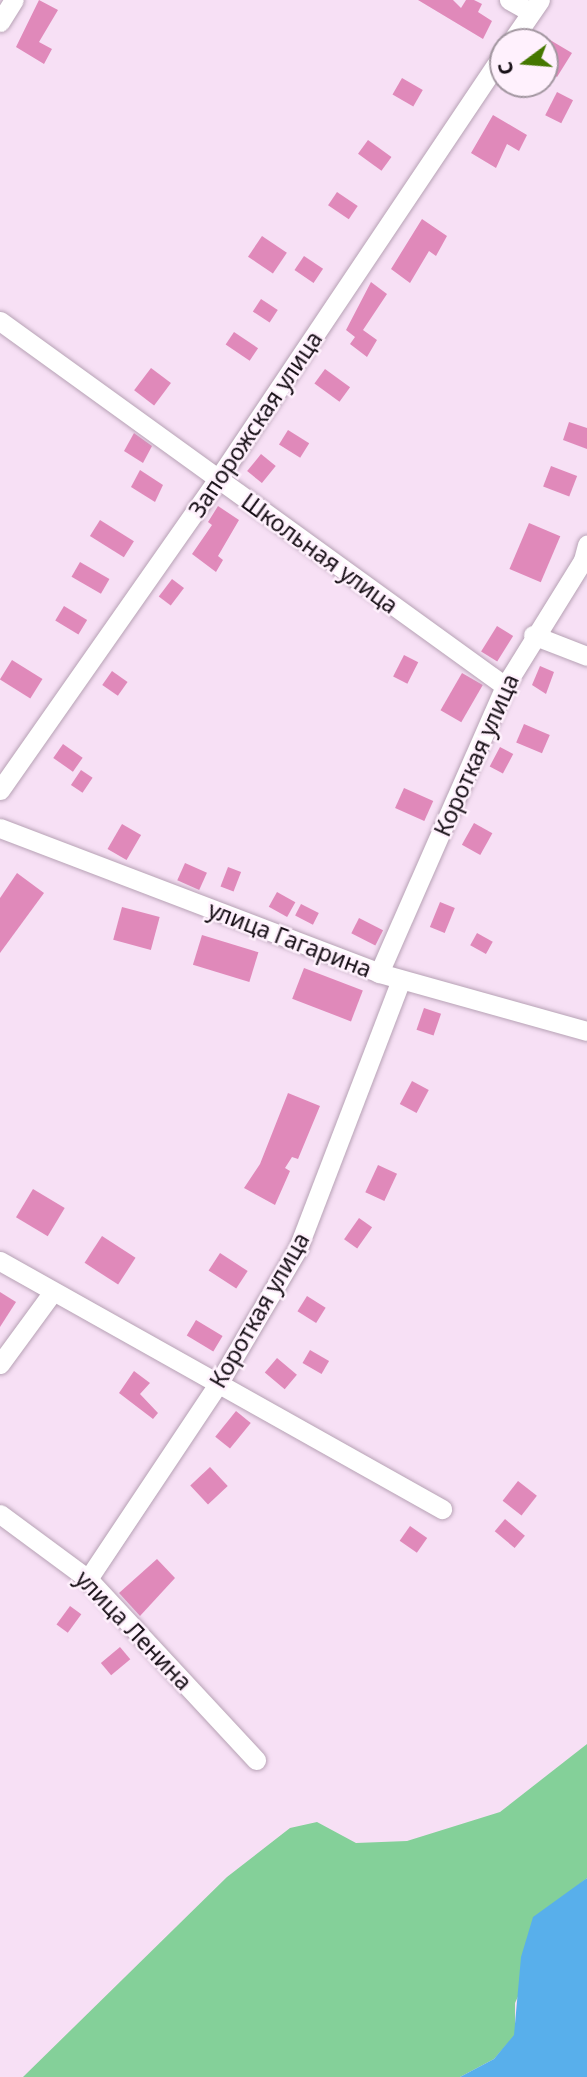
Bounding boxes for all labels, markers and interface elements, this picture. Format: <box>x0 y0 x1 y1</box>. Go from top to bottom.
north arrow <box>489 28 559 98</box>
text: С <box>492 59 520 78</box>
street label: Запорожская улица <box>183 326 327 522</box>
street label: Школьная улица <box>236 487 404 619</box>
street label: Короткая улица <box>428 670 524 840</box>
street label: улица Гагарина <box>204 895 376 983</box>
street label: Короткая улица <box>203 1227 315 1393</box>
street label: улица Ленина <box>70 1565 198 1695</box>

